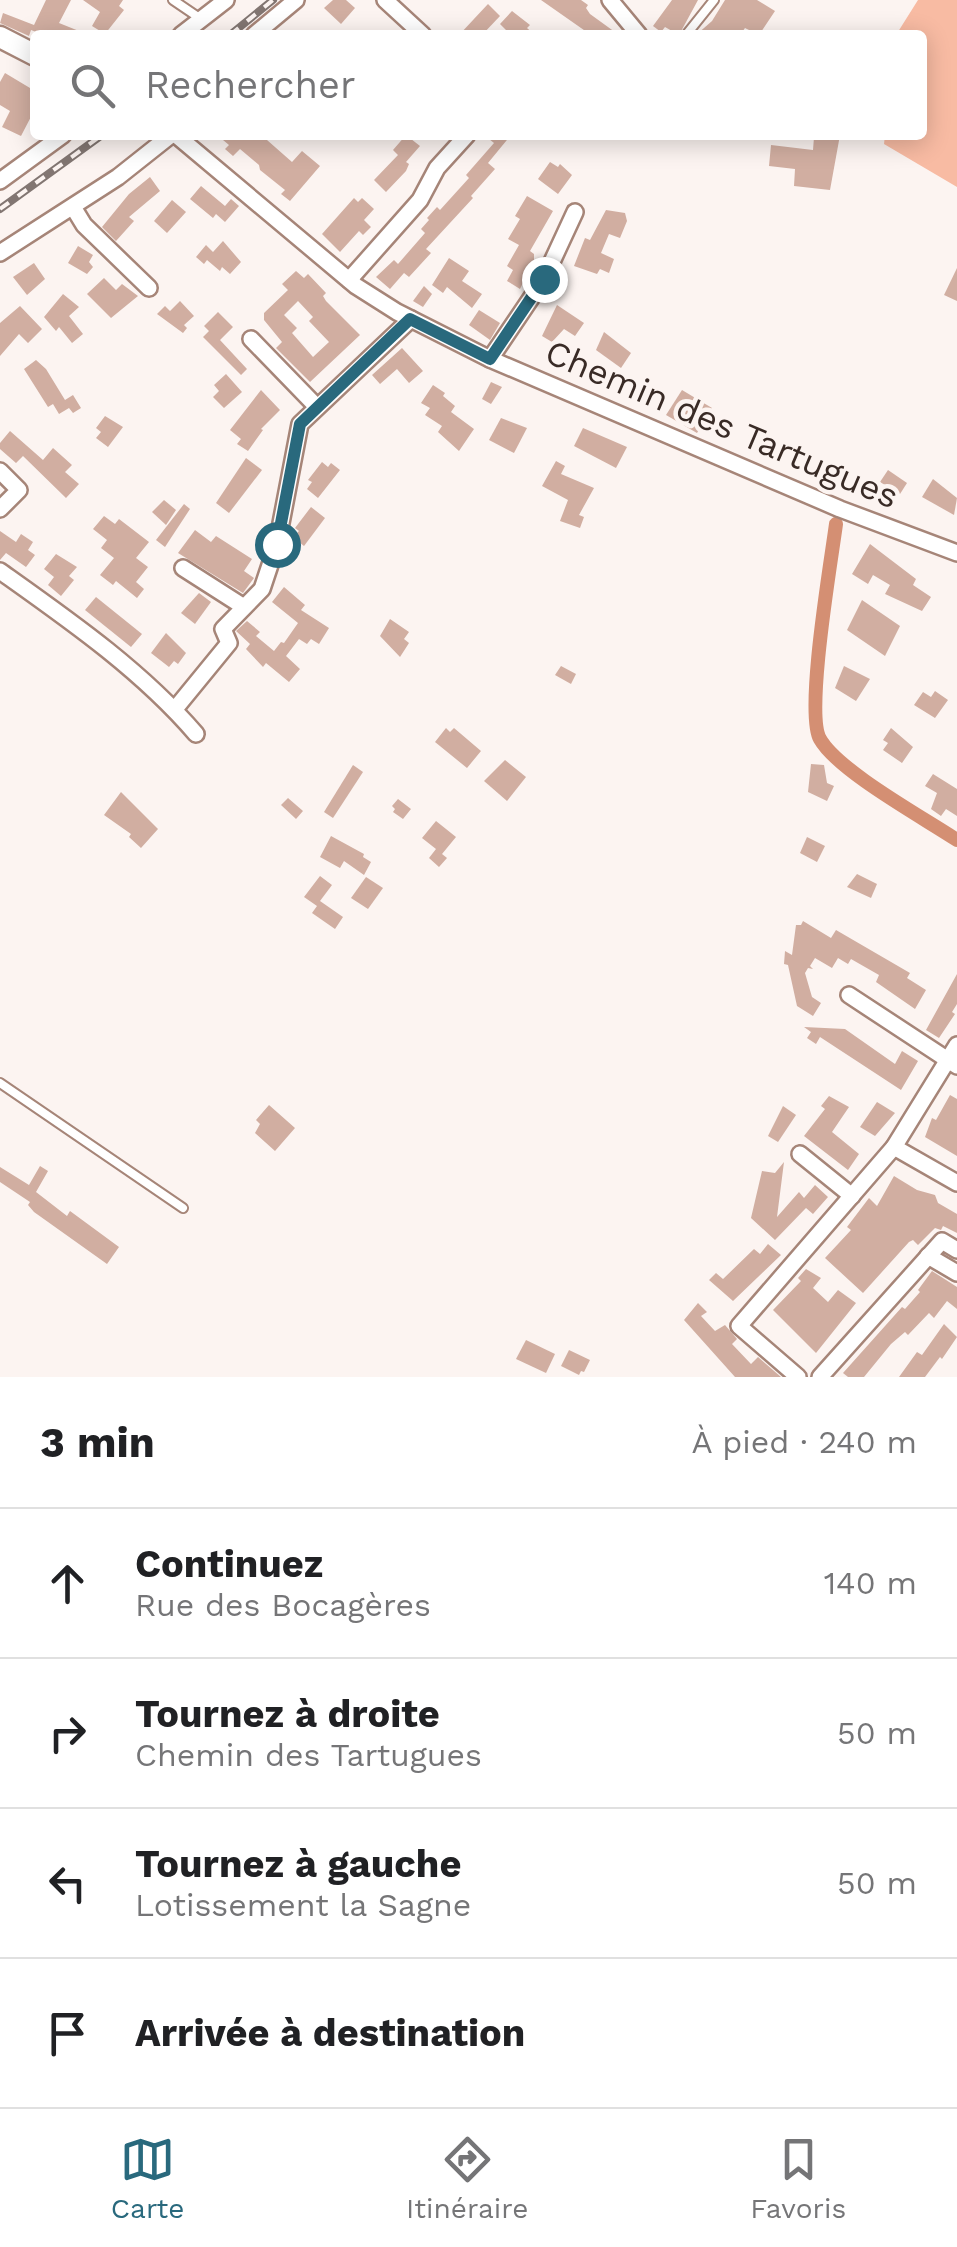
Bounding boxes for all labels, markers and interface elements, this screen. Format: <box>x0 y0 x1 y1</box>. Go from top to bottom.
search box <box>30 30 927 140</box>
icon: search <box>65 58 120 113</box>
text: Rechercher <box>145 63 355 107</box>
route end <box>522 257 568 303</box>
street label: Chemin des Tartugues <box>539 331 905 517</box>
route start <box>255 522 301 568</box>
text: 3 min <box>40 1418 155 1467</box>
text: À pied · 240 m <box>692 1423 917 1461</box>
text: Continuez <box>135 1542 323 1586</box>
icon: ahead <box>40 1556 95 1611</box>
text: 140 m <box>824 1564 917 1602</box>
text: Rue des Bocagères <box>135 1586 431 1624</box>
text: Tournez à droite <box>135 1692 440 1736</box>
icon: right <box>40 1706 95 1761</box>
text: 50 m <box>837 1714 917 1752</box>
text: Chemin des Tartugues <box>135 1736 482 1774</box>
text: Tournez à gauche <box>135 1842 461 1886</box>
icon: left <box>40 1856 95 1911</box>
text: 50 m <box>837 1864 917 1902</box>
text: Lotissement la Sagne <box>135 1886 471 1924</box>
icon: arrive <box>40 2006 95 2061</box>
text: Arrivée à destination <box>135 2011 525 2055</box>
tab: Carte <box>111 2132 184 2225</box>
tab: Itinéraire <box>406 2132 528 2225</box>
tab: Favoris <box>750 2132 846 2225</box>

